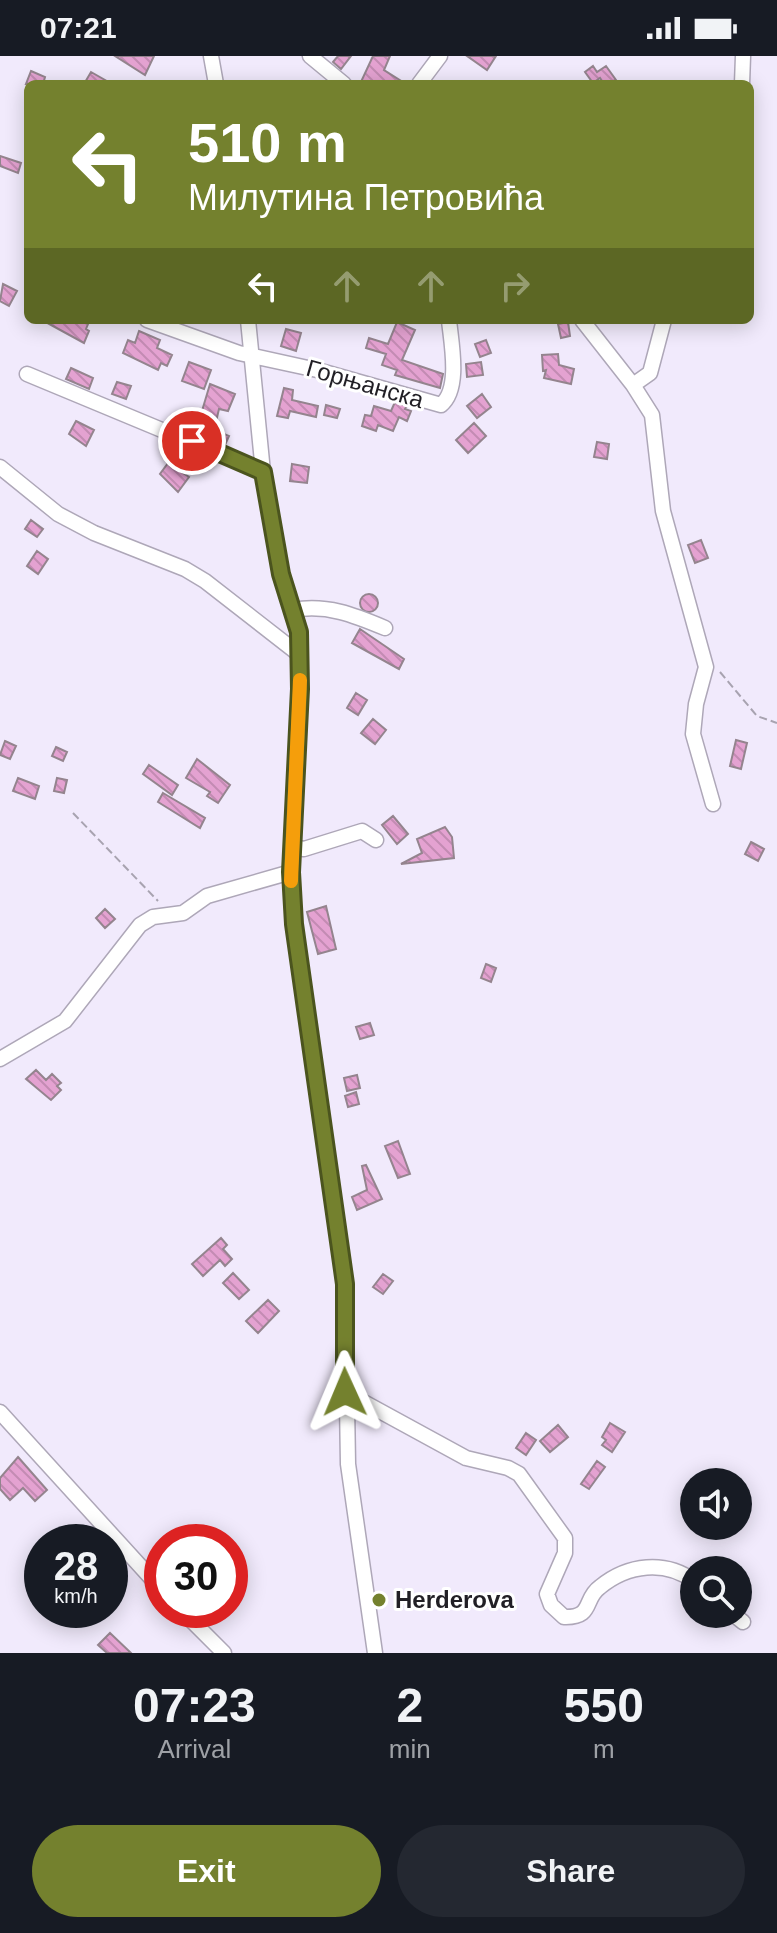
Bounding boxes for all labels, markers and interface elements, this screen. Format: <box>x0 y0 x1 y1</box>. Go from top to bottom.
text: 07:21 <box>40 11 117 44</box>
text: 510 m <box>188 111 347 174</box>
icon: left <box>56 112 160 216</box>
text: Милутина Петровића <box>188 177 544 218</box>
icon: left <box>241 264 285 308</box>
icon: ahead <box>325 264 369 308</box>
icon: ahead <box>409 264 453 308</box>
icon: right <box>493 264 537 308</box>
street label: Горњанска <box>303 354 427 413</box>
pin <box>158 407 226 475</box>
icon: arrive <box>170 419 214 463</box>
position arrow <box>303 1350 387 1434</box>
map controls <box>680 1468 752 1628</box>
button: sound <box>680 1468 752 1540</box>
speed limit sign: 30 <box>144 1524 248 1628</box>
text: 28 <box>54 1544 98 1588</box>
button: search <box>680 1556 752 1628</box>
text: km/h <box>54 1585 98 1607</box>
place label: Herderova <box>395 1586 514 1613</box>
marker: Herderova <box>370 1591 388 1609</box>
text: 07:23 <box>133 1679 256 1732</box>
text: 2 <box>396 1679 423 1732</box>
text: 550 <box>564 1679 644 1732</box>
text: Arrival <box>158 1734 231 1764</box>
text: min <box>389 1734 431 1764</box>
text: m <box>593 1734 615 1764</box>
button: Exit <box>32 1825 381 1917</box>
button: Share <box>397 1825 745 1917</box>

